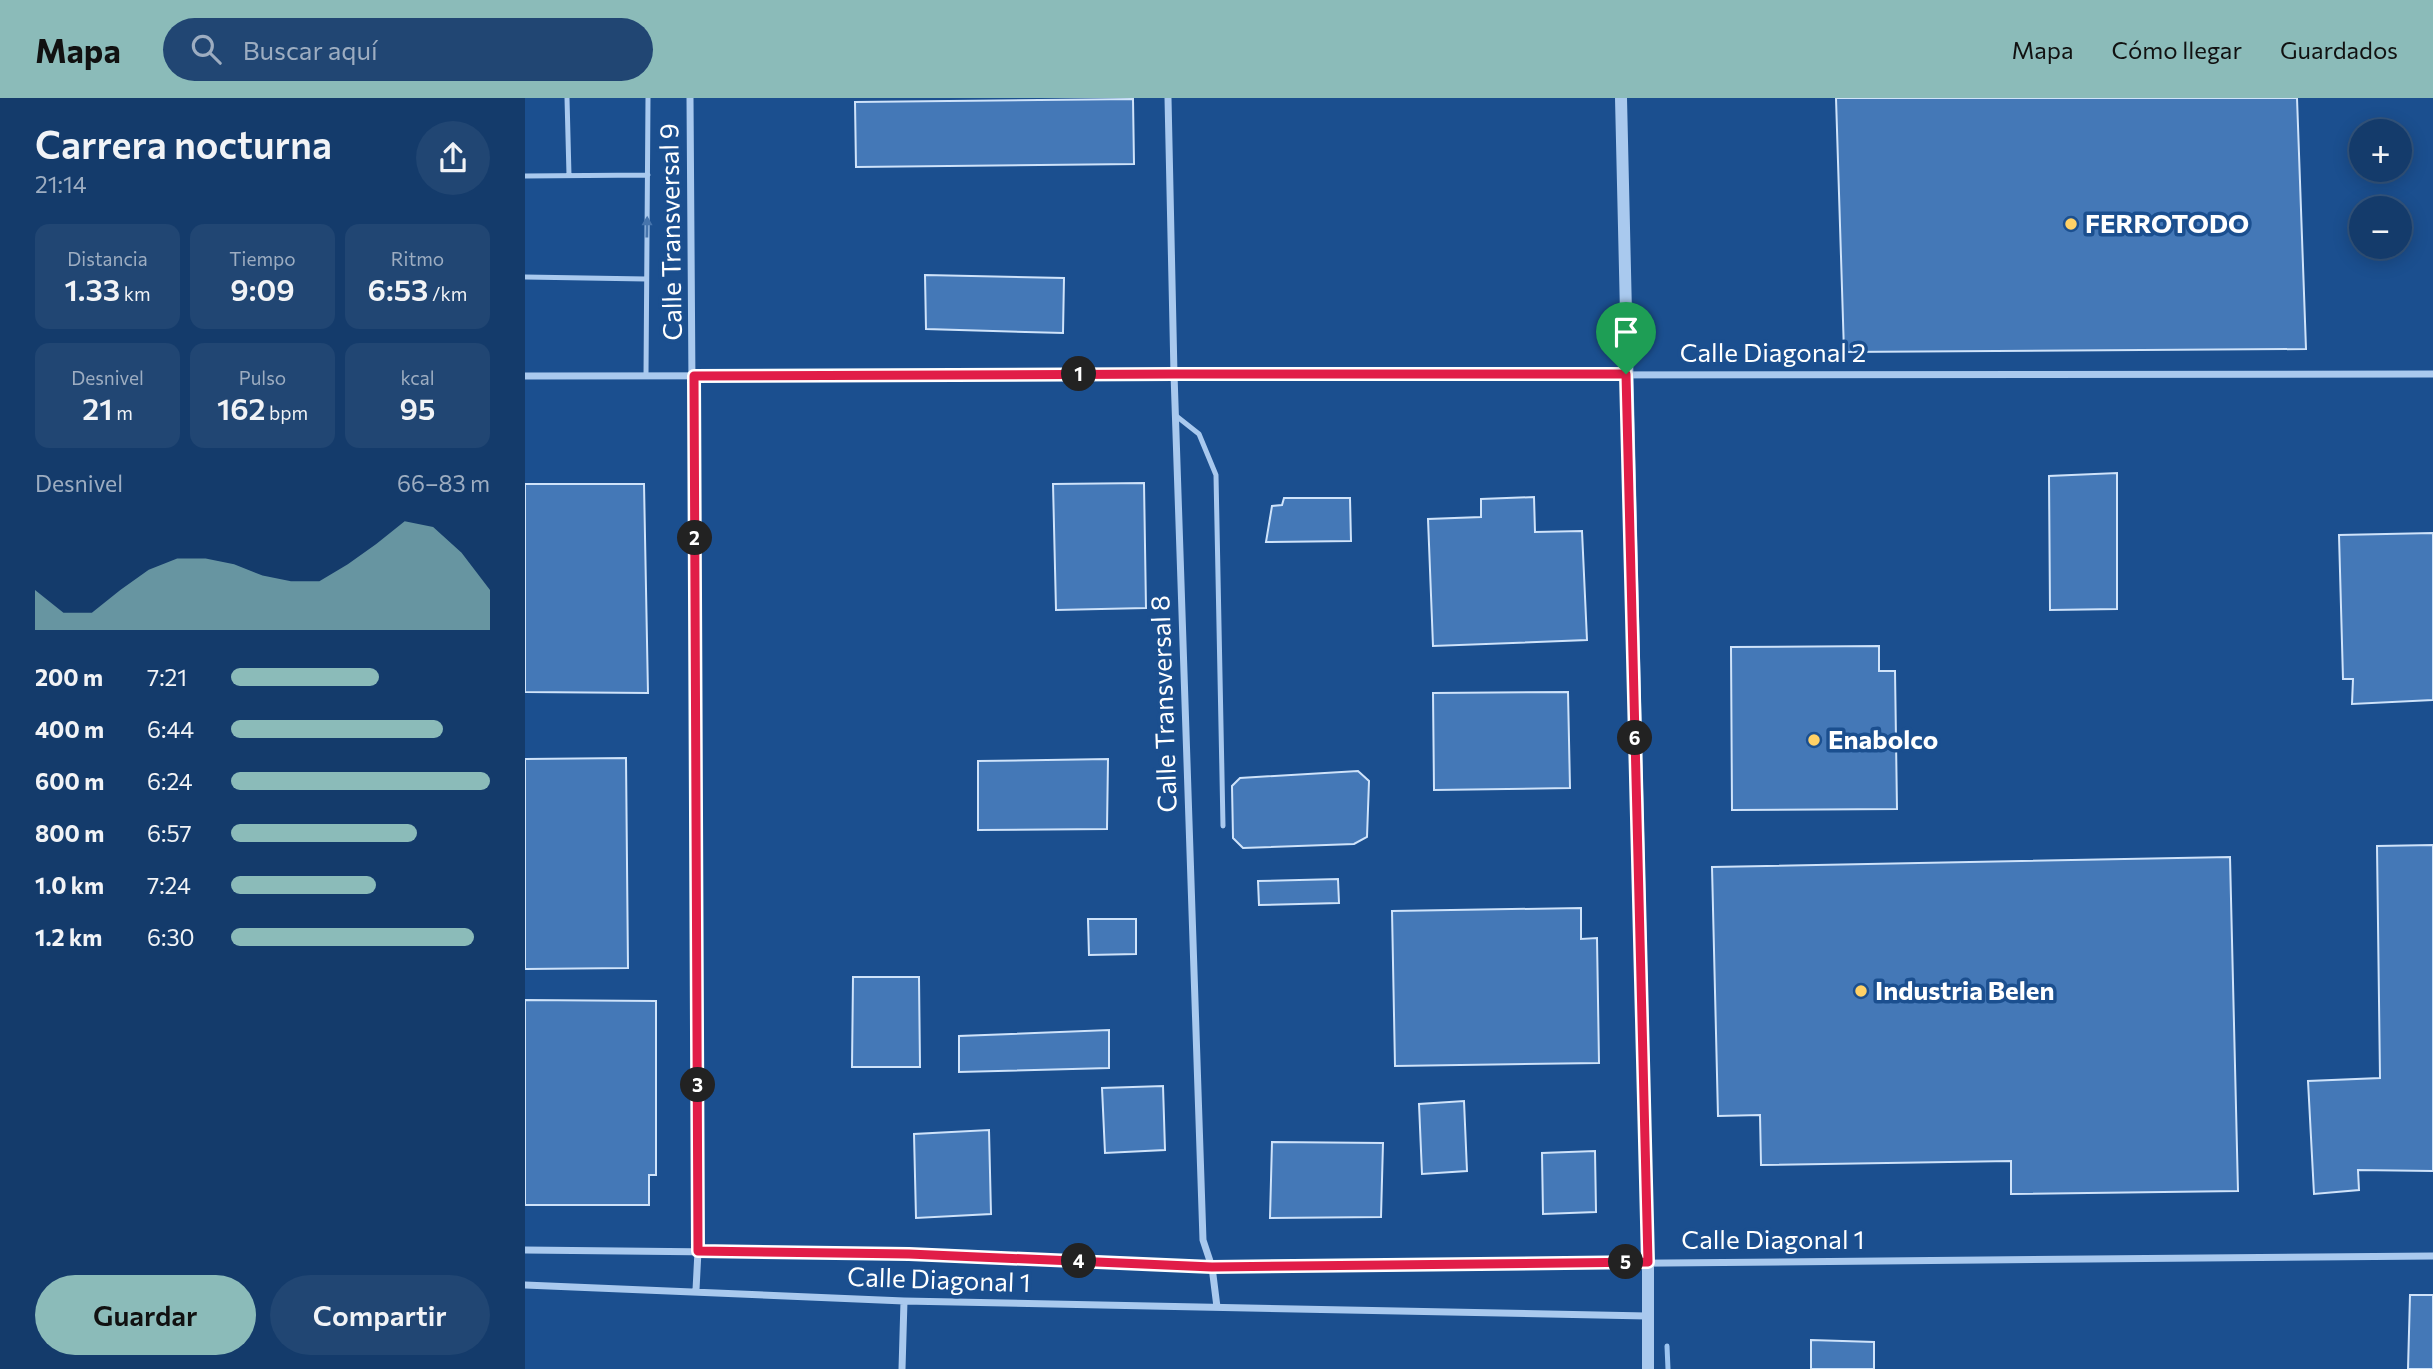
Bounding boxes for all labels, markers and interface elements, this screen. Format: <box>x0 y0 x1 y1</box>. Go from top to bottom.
search box <box>163 18 653 81</box>
text: Mapa <box>35 29 121 70</box>
icon: search <box>187 30 225 68</box>
text: Buscar aquí <box>243 34 378 65</box>
text: Mapa <box>2011 35 2074 64</box>
text: Cómo llegar <box>2112 35 2242 64</box>
text: Guardados <box>2280 35 2398 64</box>
map controls <box>2349 119 2412 259</box>
button: + <box>2349 119 2412 182</box>
text: Carrera nocturna <box>35 120 332 167</box>
button: share <box>416 121 490 195</box>
street label: Calle Transversal 9 <box>652 123 687 341</box>
text: 21:14 <box>35 170 87 198</box>
button: − <box>2349 196 2412 259</box>
place label: FERROTODO <box>2085 207 2249 238</box>
one-way arrow <box>641 215 653 237</box>
marker: FERROTODO <box>2063 216 2079 232</box>
text: Distancia <box>67 247 148 270</box>
text: Tiempo <box>229 247 296 270</box>
text: Ritmo <box>391 247 444 270</box>
text: 1.33 <box>64 270 120 307</box>
text: 9:09 <box>230 270 295 307</box>
text: 6:53 <box>368 270 428 307</box>
text: km <box>120 282 151 305</box>
text: /km <box>428 282 467 305</box>
pin <box>1596 302 1656 374</box>
icon: arrive <box>1607 313 1645 351</box>
street label: Calle Diagonal 2 <box>1680 336 1866 367</box>
pin: 1 <box>1061 356 1097 392</box>
text: 1 <box>1074 362 1083 385</box>
text: Desnivel <box>71 366 144 389</box>
text: Pulso <box>239 366 286 389</box>
text: kcal <box>400 366 435 389</box>
text: 21 <box>82 389 113 426</box>
text: 162 <box>217 389 265 426</box>
text: 95 <box>400 389 435 426</box>
text: m <box>113 401 133 424</box>
text: bpm <box>265 401 308 424</box>
text: Desnivel <box>35 469 123 497</box>
text: 66–83 m <box>397 469 490 497</box>
pin: 2 <box>677 520 713 556</box>
text: 2 <box>689 526 700 549</box>
street label: Calle Transversal 8 <box>1143 595 1182 813</box>
text: 200 m <box>35 663 103 691</box>
text: 7:21 <box>147 663 187 691</box>
text: 400 m <box>35 715 104 743</box>
text: 6:44 <box>147 715 194 743</box>
pin: 6 <box>1617 720 1653 756</box>
place label: Enabolco <box>1828 723 1938 754</box>
text: 6 <box>1629 726 1640 749</box>
marker: Enabolco <box>1806 732 1822 748</box>
text: 600 m <box>35 767 104 795</box>
text: 6:24 <box>147 767 193 795</box>
text: 800 m <box>35 819 104 847</box>
text: 6:57 <box>147 819 192 847</box>
text: 1.0 km <box>35 871 104 899</box>
text: 7:24 <box>147 871 191 899</box>
text: 1.2 km <box>35 923 102 951</box>
text: 6:30 <box>147 923 195 951</box>
place label: Industria Belen <box>1875 974 2055 1005</box>
marker: Industria Belen <box>1853 983 1869 999</box>
pin: 3 <box>681 1068 715 1102</box>
text: 3 <box>692 1073 703 1096</box>
street label: Calle Diagonal 1 <box>1681 1223 1865 1254</box>
pin: 4 <box>1061 1244 1097 1278</box>
pin: 5 <box>1609 1244 1643 1280</box>
text: 4 <box>1073 1249 1084 1272</box>
text: 5 <box>1620 1250 1631 1273</box>
street label: Calle Diagonal 1 <box>847 1260 1031 1297</box>
button: Guardar <box>35 1275 256 1355</box>
button: Compartir <box>270 1275 490 1355</box>

